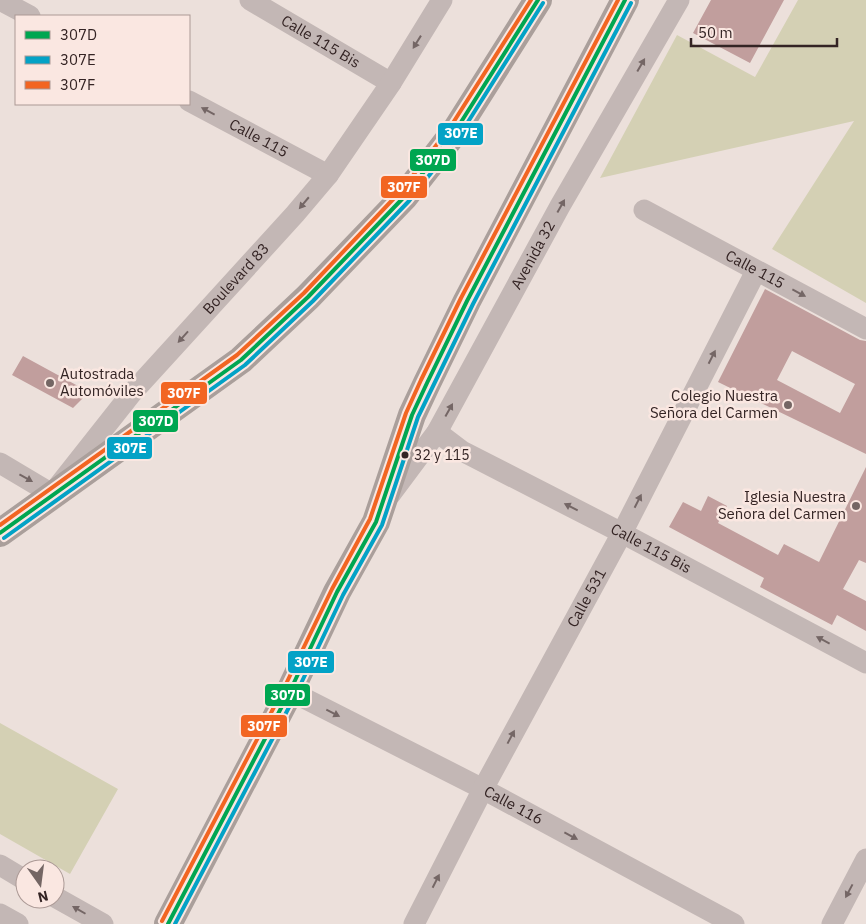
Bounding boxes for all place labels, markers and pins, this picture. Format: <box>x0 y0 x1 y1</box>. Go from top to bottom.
place label: Autostrada Automóviles <box>60 364 144 400</box>
marker: Autostrada Automóviles <box>44 377 56 389</box>
place label: Colegio Nuestra Señora del Carmen <box>650 386 778 422</box>
marker: Colegio Nuestra Señora del Carmen <box>782 399 794 411</box>
place label: 32 y 115 <box>414 446 470 464</box>
marker: 32 y 115 <box>400 450 410 460</box>
place label: Iglesia Nuestra Señora del Carmen <box>718 487 846 523</box>
marker: Iglesia Nuestra Señora del Carmen <box>850 500 862 512</box>

